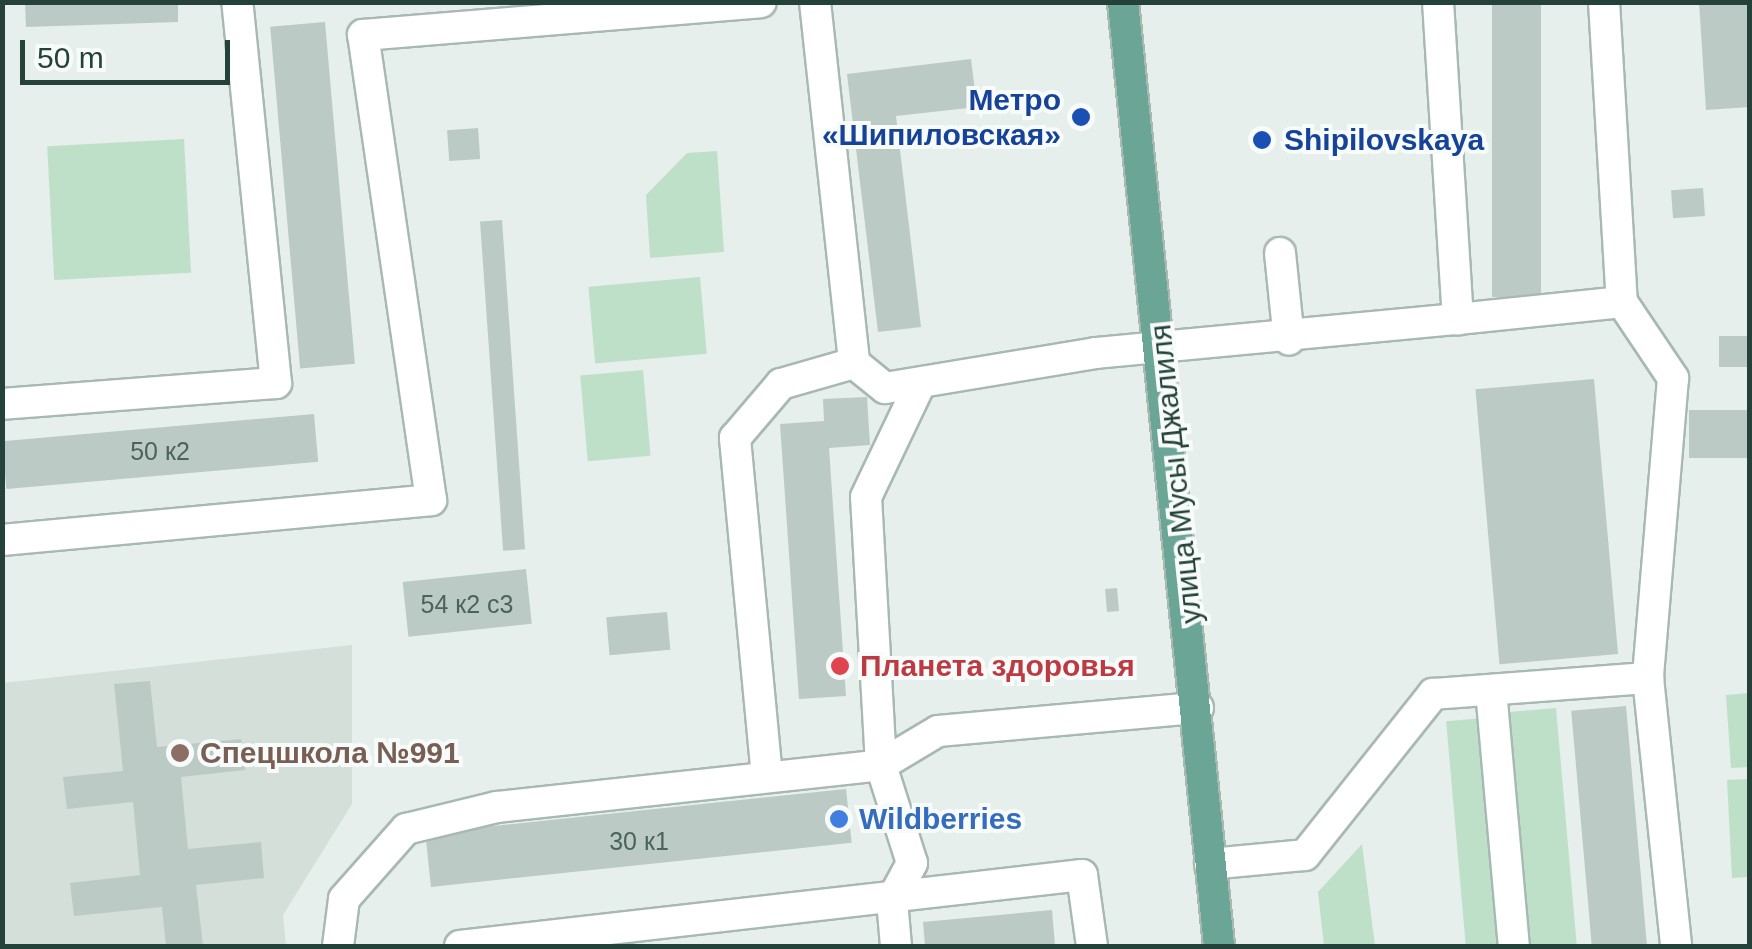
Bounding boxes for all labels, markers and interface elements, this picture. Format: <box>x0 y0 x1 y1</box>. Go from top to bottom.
scale bar <box>25 20 235 82</box>
text: 50 m <box>37 41 104 74</box>
place label: Метро «Шипиловская» <box>822 82 1061 152</box>
marker: Метро «Шипиловская» <box>1070 106 1092 128</box>
place label: Shipilovskaya <box>1284 122 1484 158</box>
marker: Shipilovskaya <box>1249 127 1275 153</box>
street label: улица Мусы Джалиля <box>1142 323 1210 625</box>
house number: 50 к2 <box>130 436 190 466</box>
house number: 54 к2 с3 <box>421 589 513 619</box>
place label: Планета здоровья <box>860 648 1135 684</box>
marker: Планета здоровья <box>829 655 851 677</box>
place label: Спецшкола №991 <box>200 735 460 771</box>
marker: Спецшкола №991 <box>169 742 191 764</box>
place label: Wildberries <box>859 801 1022 837</box>
marker: Wildberries <box>828 808 850 830</box>
house number: 30 к1 <box>609 826 669 856</box>

